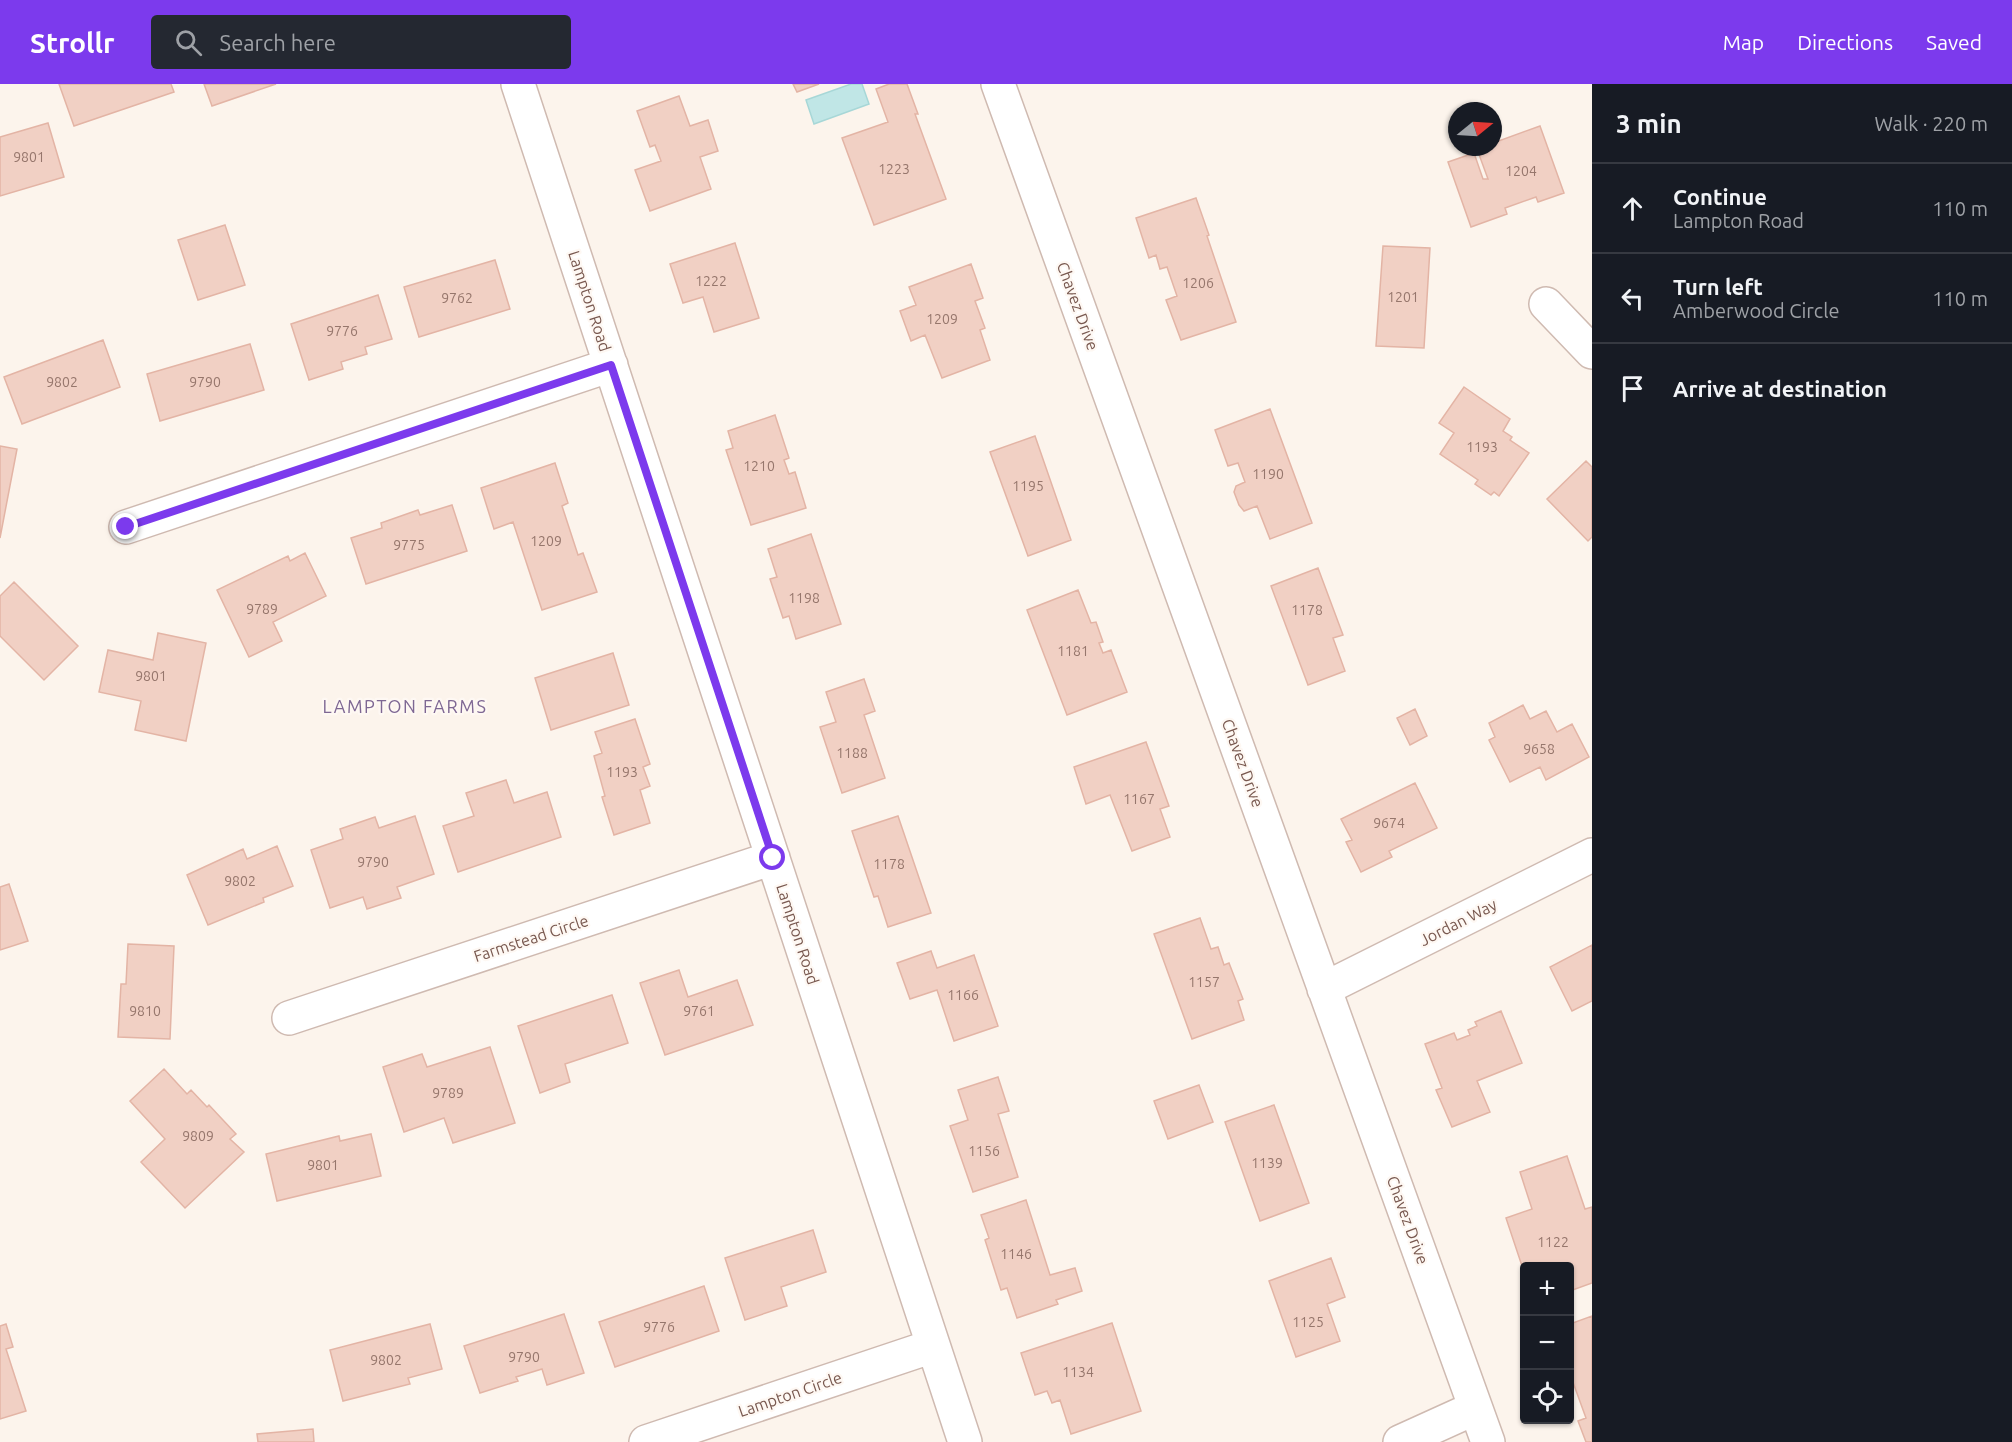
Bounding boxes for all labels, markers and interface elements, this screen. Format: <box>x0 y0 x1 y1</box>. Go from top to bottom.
search box <box>151 15 571 69</box>
icon: search <box>172 26 205 59</box>
text: Strollr <box>30 27 115 58</box>
text: Search here <box>220 30 336 55</box>
text: Map <box>1723 30 1764 54</box>
text: Directions <box>1797 30 1893 54</box>
text: Saved <box>1926 30 1982 54</box>
north arrow <box>1448 102 1502 156</box>
text: 3 min <box>1616 109 1682 138</box>
text: Walk · 220 m <box>1875 112 1988 135</box>
house number: 9801 <box>13 149 45 165</box>
house number: 1223 <box>878 161 910 177</box>
house number: 1204 <box>1505 163 1537 179</box>
text: Continue <box>1673 184 1767 209</box>
icon: ahead <box>1616 192 1649 225</box>
text: 110 m <box>1932 197 1988 220</box>
text: Lampton Road <box>1673 209 1804 232</box>
street label: Lampton Road <box>565 248 615 354</box>
street label: Chavez Drive <box>1054 259 1102 353</box>
house number: 1222 <box>695 273 727 289</box>
text: Turn left <box>1673 274 1763 299</box>
house number: 1206 <box>1182 275 1214 291</box>
icon: left <box>1616 282 1649 315</box>
text: 110 m <box>1932 287 1988 310</box>
house number: 1201 <box>1387 289 1419 305</box>
house number: 9762 <box>441 290 473 306</box>
text: Amberwood Circle <box>1673 299 1839 322</box>
house number: 1209 <box>926 311 958 327</box>
house number: 9776 <box>326 323 358 339</box>
icon: arrive <box>1616 372 1649 405</box>
house number: 9802 <box>46 374 78 390</box>
house number: 9790 <box>189 374 221 390</box>
text: Arrive at destination <box>1673 376 1887 401</box>
house number: 1193 <box>1466 439 1498 455</box>
house number: 1210 <box>743 458 775 474</box>
house number: 1190 <box>1252 466 1284 482</box>
house number: 1195 <box>1012 478 1044 494</box>
route end <box>112 513 138 539</box>
house number: 1209 <box>530 533 562 549</box>
house number: 9775 <box>393 537 425 553</box>
house number: 1198 <box>788 590 820 606</box>
house number: 9789 <box>246 601 278 617</box>
house number: 1178 <box>1291 602 1323 618</box>
house number: 1181 <box>1057 643 1089 659</box>
house number: 9801 <box>135 668 167 684</box>
district label: LAMPTON FARMS <box>323 696 487 716</box>
street label: Chavez Drive <box>1219 716 1267 810</box>
house number: 9658 <box>1523 741 1555 757</box>
house number: 1188 <box>836 745 868 761</box>
house number: 1193 <box>606 764 638 780</box>
house number: 1167 <box>1123 791 1155 807</box>
house number: 9674 <box>1373 815 1405 831</box>
route start <box>759 844 785 870</box>
house number: 9790 <box>357 854 389 870</box>
house number: 1178 <box>873 856 905 872</box>
house number: 9802 <box>224 873 256 889</box>
street label: Lampton Road <box>773 881 823 987</box>
street label: Jordan Way <box>1416 895 1500 949</box>
street label: Farmstead Circle <box>471 911 591 965</box>
house number: 1157 <box>1188 974 1220 990</box>
house number: 1166 <box>947 987 979 1003</box>
house number: 9810 <box>129 1003 161 1019</box>
house number: 9761 <box>683 1003 715 1019</box>
house number: 9789 <box>432 1085 464 1101</box>
house number: 9809 <box>182 1128 214 1144</box>
house number: 1156 <box>968 1143 1000 1159</box>
house number: 1139 <box>1251 1155 1283 1171</box>
house number: 9801 <box>307 1157 339 1173</box>
street label: Chavez Drive <box>1384 1173 1432 1267</box>
house number: 1122 <box>1537 1234 1569 1250</box>
house number: 1146 <box>1000 1246 1032 1262</box>
map controls <box>1520 1262 1574 1424</box>
button: + <box>1520 1262 1574 1316</box>
house number: 1125 <box>1292 1314 1324 1330</box>
button: − <box>1520 1316 1574 1370</box>
house number: 9776 <box>643 1319 675 1335</box>
house number: 9790 <box>508 1349 540 1365</box>
house number: 9802 <box>370 1352 402 1368</box>
house number: 1134 <box>1062 1364 1094 1380</box>
street label: Lampton Circle <box>736 1368 844 1420</box>
button: locate <box>1520 1370 1574 1424</box>

